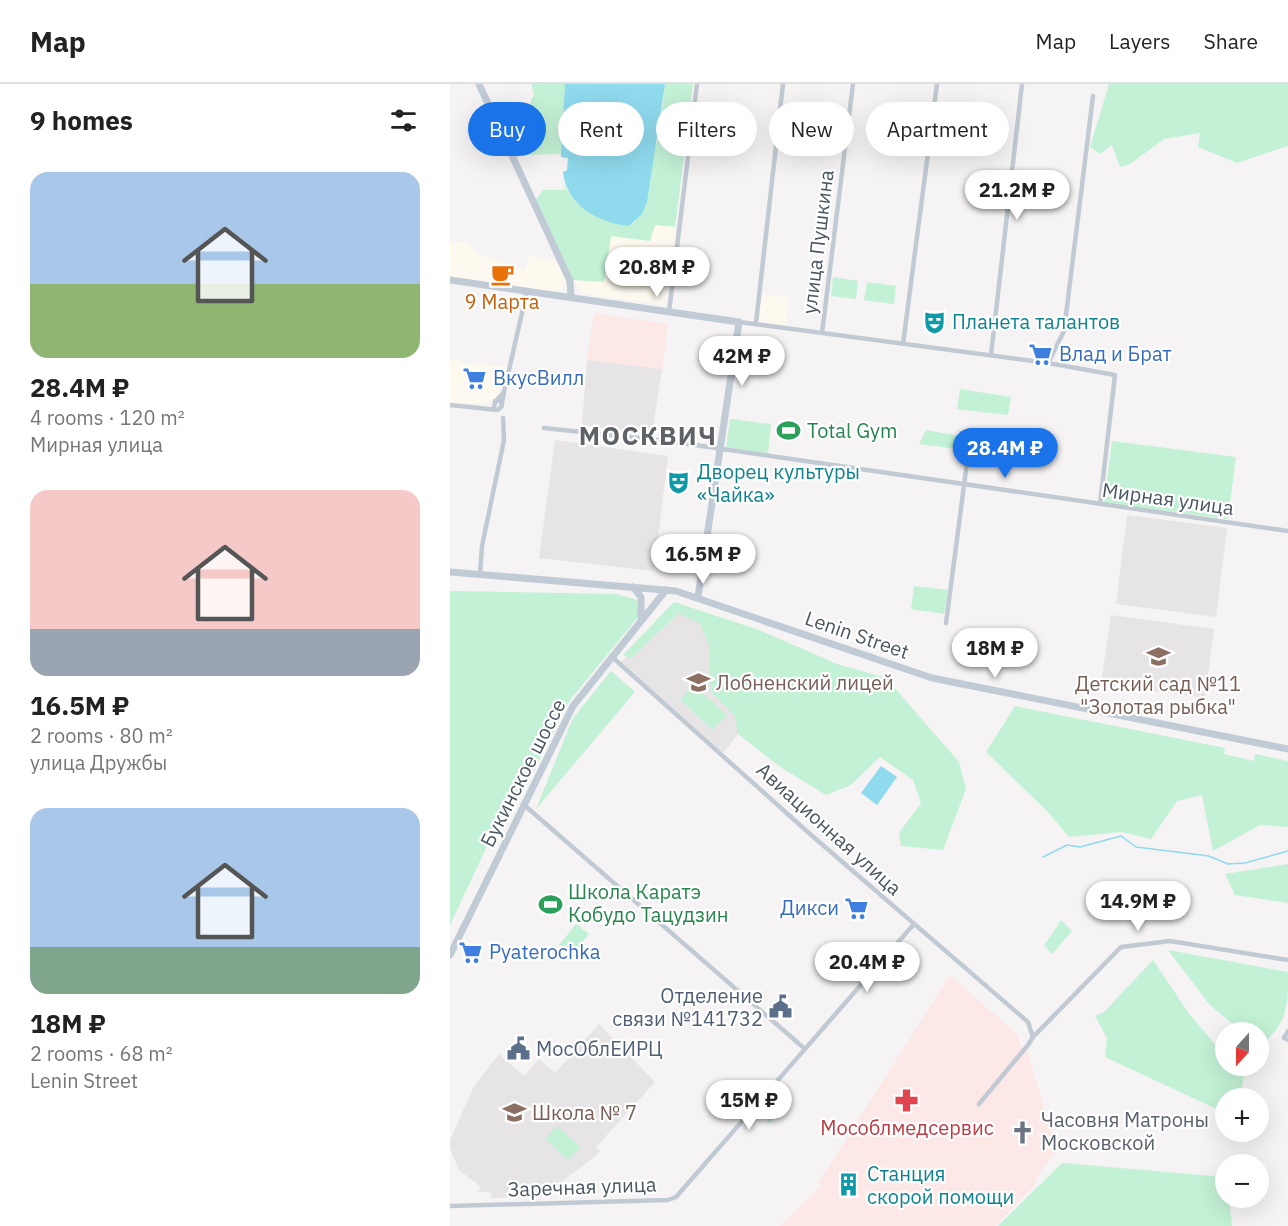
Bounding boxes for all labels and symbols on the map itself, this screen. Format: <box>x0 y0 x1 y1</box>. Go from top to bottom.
street label: улица Пушкина <box>795 168 840 316</box>
pin: 21.2M ₽ <box>962 170 1072 221</box>
pin: 20.8M ₽ <box>602 247 712 298</box>
cafe icon: 9 Марта <box>489 262 515 288</box>
place label: 9 Марта <box>465 288 540 315</box>
place label: Планета талантов <box>952 308 1120 335</box>
theatre icon: Планета талантов <box>921 309 947 335</box>
pin: 42M ₽ <box>700 336 784 387</box>
place label: Влад и Брат <box>1059 340 1172 367</box>
supermarket icon: Влад и Брат <box>1028 341 1054 367</box>
place label: ВкусВилл <box>493 364 584 391</box>
supermarket icon: ВкусВилл <box>462 365 488 391</box>
place label: Total Gym <box>807 417 898 444</box>
district label: МОСКВИЧ <box>579 418 717 452</box>
sports icon: Total Gym <box>776 418 802 444</box>
pin: 28.4M ₽ <box>950 428 1060 479</box>
place label: Дворец культуры «Чайка» <box>697 458 860 508</box>
theatre icon: Дворец культуры «Чайка» <box>666 470 692 496</box>
street label: Мирная улица <box>1100 476 1236 521</box>
pin: 16.5M ₽ <box>648 534 758 585</box>
street label: Lenin Street <box>802 604 913 665</box>
pin: 18M ₽ <box>953 628 1037 679</box>
school or university icon: Детский сад №11 "Золотая рыбка" <box>1145 644 1171 670</box>
place label: Лобненский лицей <box>716 669 894 696</box>
school or university icon: Лобненский лицей <box>685 670 711 696</box>
place label: Детский сад №11 "Золотая рыбка" <box>1075 670 1241 720</box>
street label: Букинское шоссе <box>474 694 572 851</box>
street label: Авиационная улица <box>751 756 908 901</box>
place label: Школа Каратэ Кобудо Тацудзин <box>568 878 728 928</box>
pin: 14.9M ₽ <box>1083 881 1193 932</box>
sports icon: Школа Каратэ Кобудо Тацудзин <box>537 891 563 917</box>
place label: Дикси <box>780 894 839 921</box>
supermarket icon: Дикси <box>844 895 870 921</box>
place label: Pyaterochka <box>489 938 601 965</box>
supermarket icon: Pyaterochka <box>458 939 484 965</box>
pin: 20.4M ₽ <box>812 942 922 993</box>
place label: Отделение связи №141732 <box>612 982 763 1032</box>
public building icon: Отделение связи №141732 <box>768 994 794 1020</box>
north arrow <box>1215 1022 1269 1076</box>
place label: МосОблЕИРЦ <box>536 1035 663 1062</box>
public building icon: МосОблЕИРЦ <box>505 1036 531 1062</box>
pin: 15M ₽ <box>707 1080 791 1131</box>
pharmacy icon: Мособлмедсервис <box>894 1087 920 1113</box>
place label: Школа № 7 <box>532 1099 637 1126</box>
school or university icon: Школа № 7 <box>501 1100 527 1126</box>
place label: Часовня Матроны Московской <box>1041 1106 1209 1156</box>
place label: Мособлмедсервис <box>820 1114 994 1141</box>
church icon: Часовня Матроны Московской <box>1010 1119 1036 1145</box>
place label: Станция скорой помощи <box>867 1160 1014 1210</box>
street label: Заречная улица <box>507 1170 657 1203</box>
building icon: Станция скорой помощи <box>836 1172 862 1198</box>

